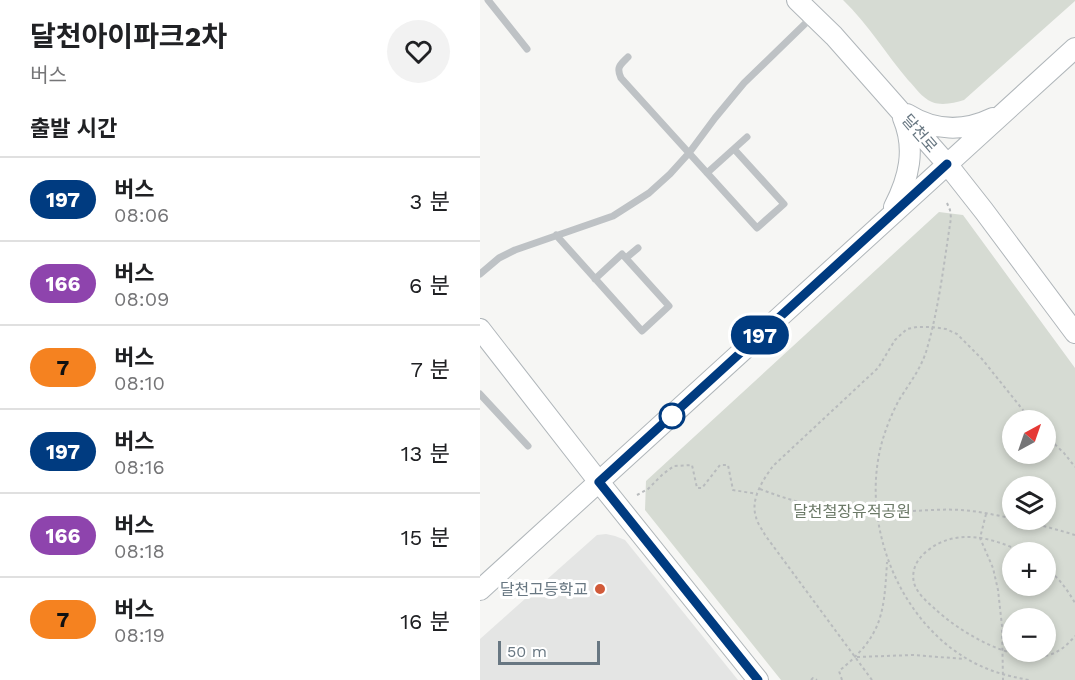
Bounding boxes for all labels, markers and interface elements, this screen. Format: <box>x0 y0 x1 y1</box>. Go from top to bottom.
text: 달천아이파크2차 <box>30 20 227 53</box>
button: heart <box>387 20 450 83</box>
text: 버스 <box>30 63 67 87</box>
street label: 달천로 <box>898 110 941 156</box>
text: 출발 시간 <box>30 116 117 141</box>
text: 버스 <box>114 177 154 202</box>
text: 197 <box>46 187 80 212</box>
text: 3 분 <box>409 189 450 214</box>
text: 08:06 <box>114 203 169 227</box>
text: 버스 <box>114 261 154 286</box>
text: 166 <box>46 271 80 296</box>
text: 6 분 <box>409 273 450 298</box>
text: 08:09 <box>114 287 169 311</box>
line badge: 197 <box>726 316 794 354</box>
text: 197 <box>743 323 777 348</box>
text: 버스 <box>114 345 154 370</box>
text: 7 <box>57 355 69 380</box>
text: 7 분 <box>411 357 450 382</box>
text: 08:10 <box>114 371 165 395</box>
unlabelled marker <box>659 403 685 429</box>
north arrow <box>1002 410 1056 464</box>
map controls <box>1002 410 1056 662</box>
text: 버스 <box>114 429 154 454</box>
text: 197 <box>46 439 80 464</box>
text: 13 분 <box>401 441 450 466</box>
text: 08:16 <box>114 455 165 479</box>
button: layers <box>1002 476 1056 530</box>
park label: 달천철장유적공원 <box>793 502 911 521</box>
text: 버스 <box>114 513 154 538</box>
text: 166 <box>46 523 80 548</box>
text: 15 분 <box>401 525 450 550</box>
text: 08:18 <box>114 539 165 563</box>
button: + <box>1002 542 1056 596</box>
place label: 달천고등학교 <box>500 580 588 599</box>
marker: 달천고등학교 <box>593 582 607 596</box>
text: 버스 <box>114 597 154 622</box>
text: 7 <box>57 607 69 632</box>
button: − <box>1002 608 1056 662</box>
text: 16 분 <box>400 609 450 634</box>
text: 08:19 <box>114 623 165 647</box>
scale bar <box>498 638 600 666</box>
text: 50 m <box>507 642 547 661</box>

